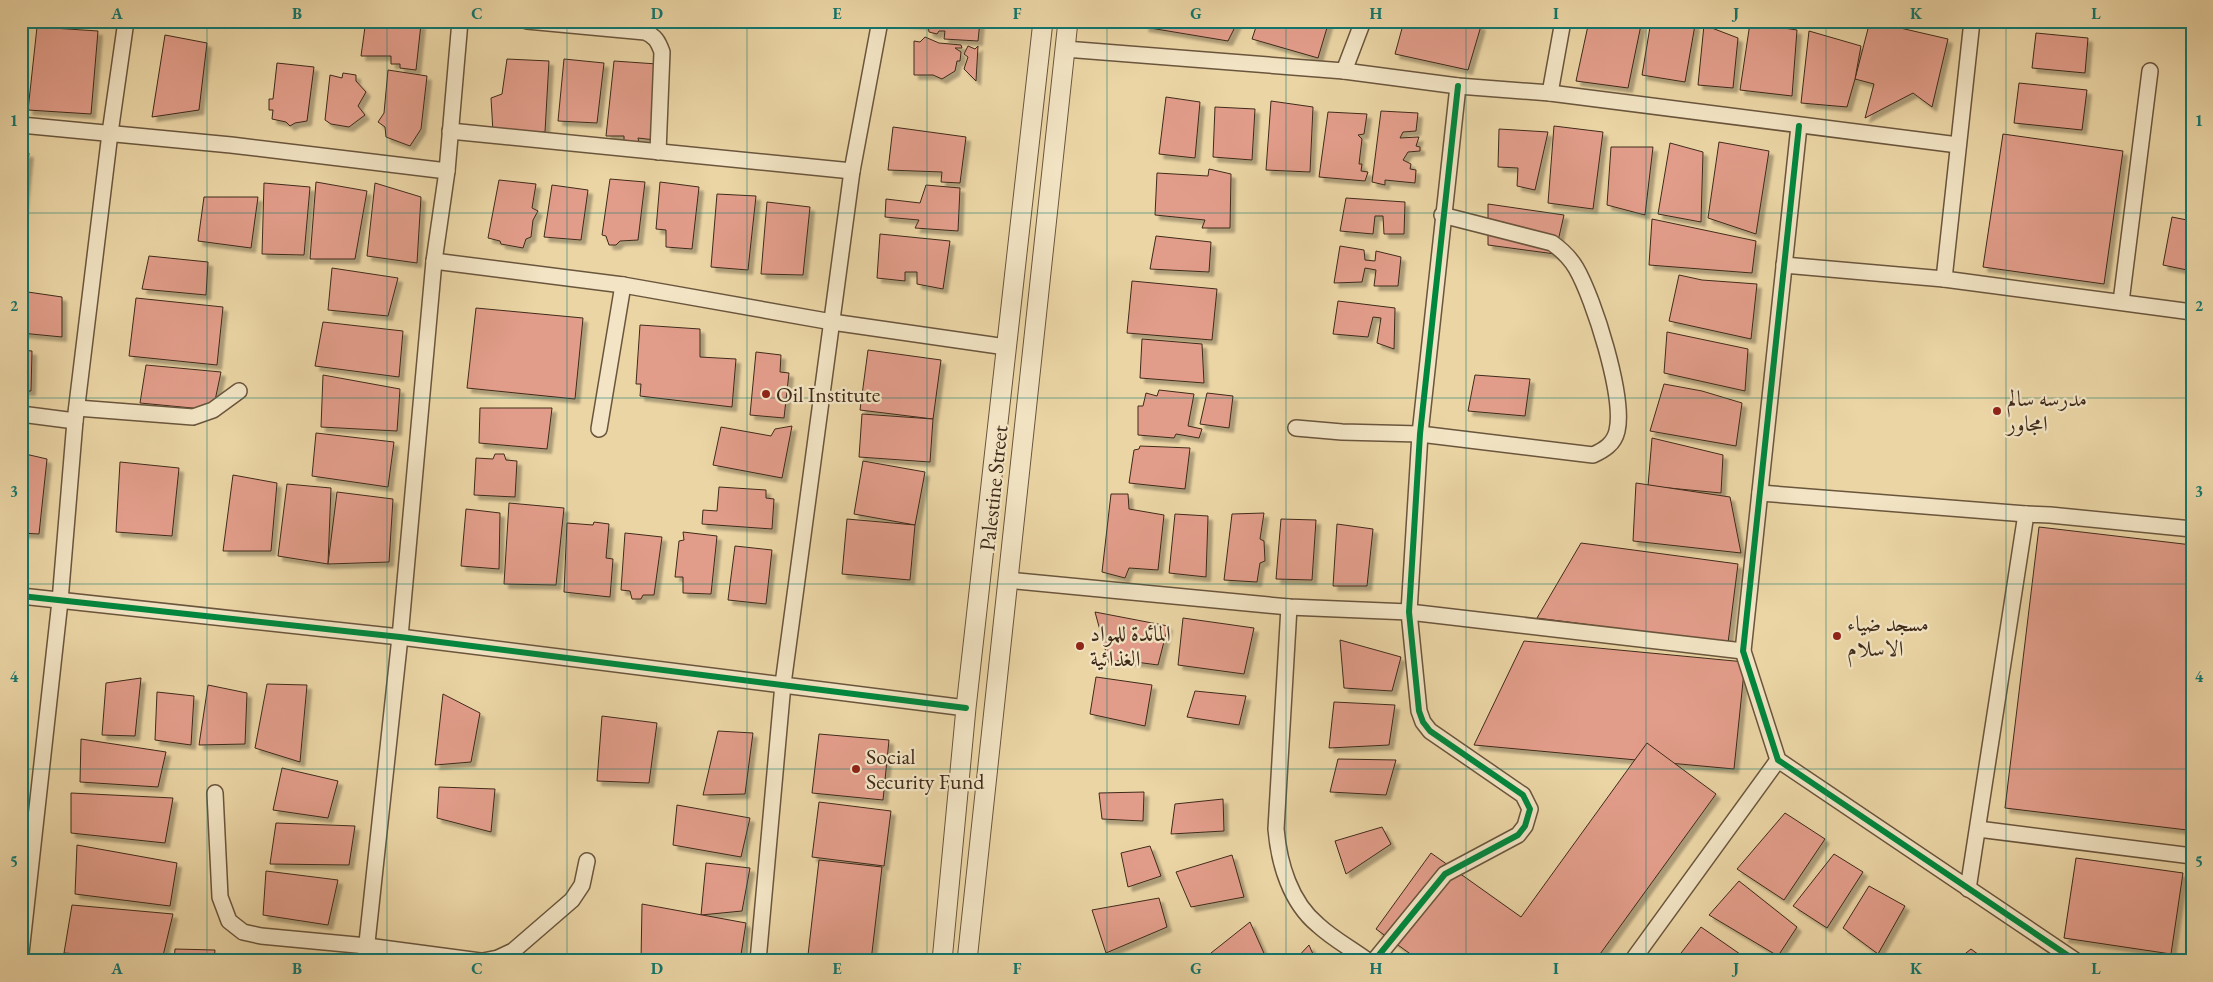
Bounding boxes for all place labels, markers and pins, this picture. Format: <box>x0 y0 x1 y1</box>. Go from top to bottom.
place label: Oil Institute <box>776 380 881 409</box>
place label: مدرسه سالم امجاور <box>2005 384 2087 438</box>
marker: Oil Institute <box>760 388 772 400</box>
marker: مدرسه سالم امجاور <box>1991 405 2003 417</box>
place label: مسجد ضياء الاسلام <box>1847 609 1929 668</box>
place label: المائدة للمواد الغذائية <box>1090 619 1171 673</box>
marker: مسجد ضياء الاسلام <box>1831 630 1843 642</box>
marker: المائدة للمواد الغذائية <box>1074 640 1086 652</box>
place label: Social Security Fund <box>866 742 985 796</box>
marker: Social Security Fund <box>850 763 862 775</box>

